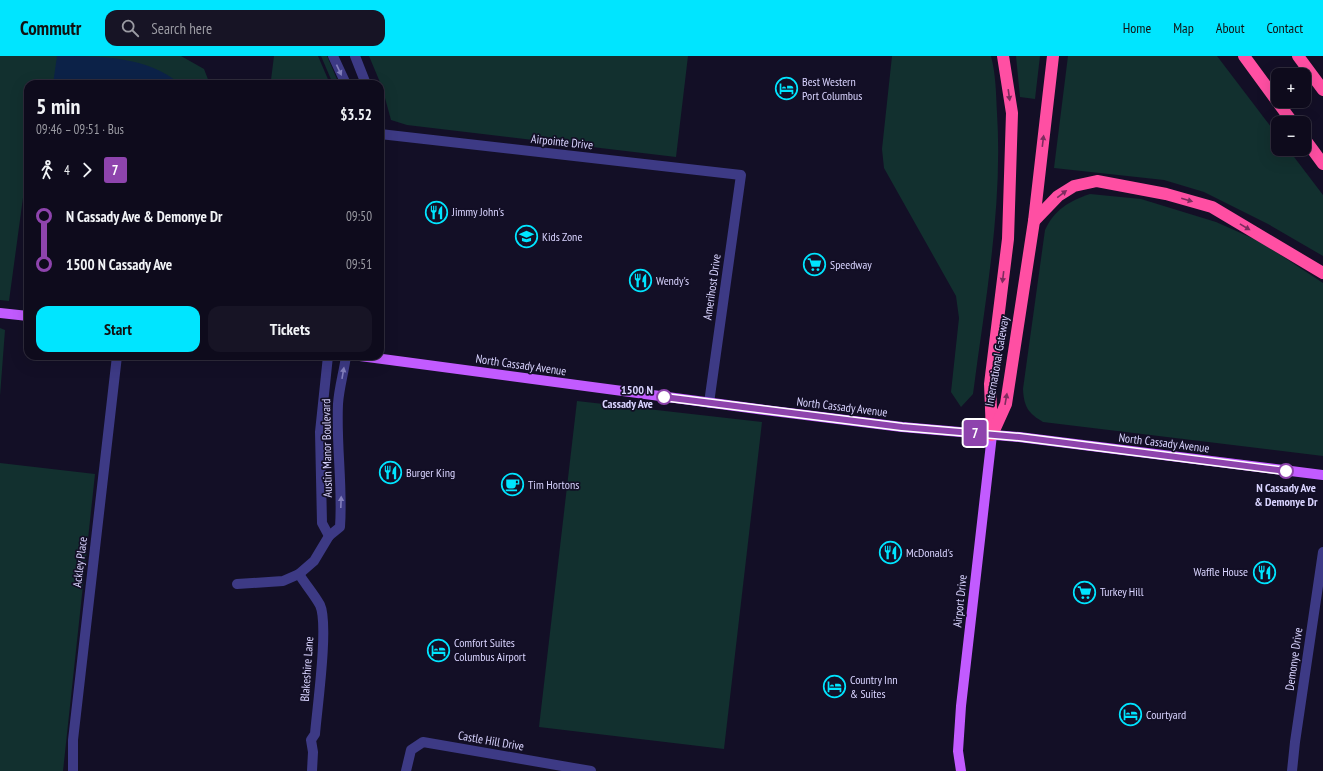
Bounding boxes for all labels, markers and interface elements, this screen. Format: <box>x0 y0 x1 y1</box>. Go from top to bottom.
search box <box>105 10 385 46</box>
text: Commutr <box>20 16 81 40</box>
icon: search <box>119 17 141 39</box>
text: Search here <box>151 19 212 38</box>
text: Home <box>1123 19 1151 37</box>
text: Map <box>1173 19 1194 37</box>
text: About <box>1216 19 1245 37</box>
text: Contact <box>1267 19 1303 37</box>
one-way arrow <box>336 64 342 76</box>
map controls <box>1271 68 1311 156</box>
button: + <box>1271 68 1311 108</box>
place label: Best Western Port Columbus <box>802 74 862 103</box>
hotel icon: Best Western Port Columbus <box>773 76 799 102</box>
one-way arrow <box>1006 89 1012 101</box>
text: 5 min <box>36 92 80 120</box>
text: $3.52 <box>340 105 372 124</box>
button: − <box>1271 116 1311 156</box>
text: 09:46 – 09:51 · Bus <box>36 121 124 138</box>
street label: Airpointe Drive <box>530 131 594 152</box>
one-way arrow <box>1040 135 1046 147</box>
icon: walk <box>36 159 58 181</box>
icon: forward <box>76 159 98 181</box>
text: 7 <box>112 161 119 179</box>
text: 4 <box>64 162 70 179</box>
one-way arrow <box>1056 190 1067 198</box>
one-way arrow <box>1181 197 1193 203</box>
restaurant icon: Jimmy John's <box>424 199 450 225</box>
place label: Jimmy John's <box>451 204 504 219</box>
text: N Cassady Ave & Demonye Dr <box>66 207 222 226</box>
text: 09:50 <box>346 208 372 225</box>
school or university icon: Kids Zone <box>514 224 540 250</box>
one-way arrow <box>1239 224 1251 231</box>
place label: Kids Zone <box>542 229 582 244</box>
supermarket icon: Speedway <box>801 252 827 278</box>
street label: Amerihost Drive <box>699 253 724 321</box>
text: 1500 N Cassady Ave <box>66 255 172 274</box>
text: 09:51 <box>346 256 372 273</box>
place label: Speedway <box>830 257 872 272</box>
restaurant icon: Wendy's <box>628 268 654 294</box>
one-way arrow <box>1000 271 1007 284</box>
place label: Wendy's <box>656 273 689 288</box>
button: Start <box>36 306 200 352</box>
button: Tickets <box>208 306 372 352</box>
street label: International Gateway <box>981 314 1012 407</box>
street label: North Cassady Avenue <box>475 351 567 378</box>
one-way arrow <box>341 367 347 379</box>
place label: 1500 N Cassady Ave <box>602 382 653 411</box>
marker: 1500 N Cassady Ave <box>656 389 672 405</box>
street label: North Cassady Avenue <box>796 393 888 420</box>
one-way arrow <box>1004 393 1010 405</box>
street label: Austin Manor Boulevard <box>318 398 335 498</box>
line badge: 7 <box>962 420 988 446</box>
text: 7 <box>972 424 978 442</box>
street label: North Cassady Avenue <box>1118 429 1210 456</box>
restaurant icon: Burger King <box>377 460 403 486</box>
marker: N Cassady Ave & Demonye Dr <box>1278 463 1294 479</box>
place label: Burger King <box>406 465 455 480</box>
cafe icon: Tim Hortons <box>500 472 526 498</box>
place label: Tim Hortons <box>528 477 579 492</box>
place label: N Cassady Ave & Demonye Dr <box>1254 480 1318 509</box>
one-way arrow <box>338 495 344 508</box>
street label: Ackley Place <box>69 536 90 588</box>
restaurant icon: McDonald's <box>877 540 903 566</box>
place label: McDonald's <box>906 545 953 560</box>
restaurant icon: Waffle House <box>1251 559 1277 585</box>
place label: Waffle House <box>1193 564 1248 579</box>
street label: Airport Drive <box>949 574 970 628</box>
supermarket icon: Turkey Hill <box>1071 579 1097 605</box>
place label: Turkey Hill <box>1100 584 1144 599</box>
street label: Demonye Drive <box>1282 626 1305 691</box>
place label: Comfort Suites Columbus Airport <box>454 635 526 664</box>
street label: Blakeshire Lane <box>297 636 316 702</box>
hotel icon: Comfort Suites Columbus Airport <box>426 637 452 663</box>
place label: Country Inn & Suites <box>850 672 897 701</box>
hotel icon: Country Inn & Suites <box>822 674 848 700</box>
hotel icon: Courtyard <box>1117 702 1143 728</box>
place label: Courtyard <box>1146 707 1186 722</box>
street label: Castle Hill Drive <box>457 727 525 754</box>

